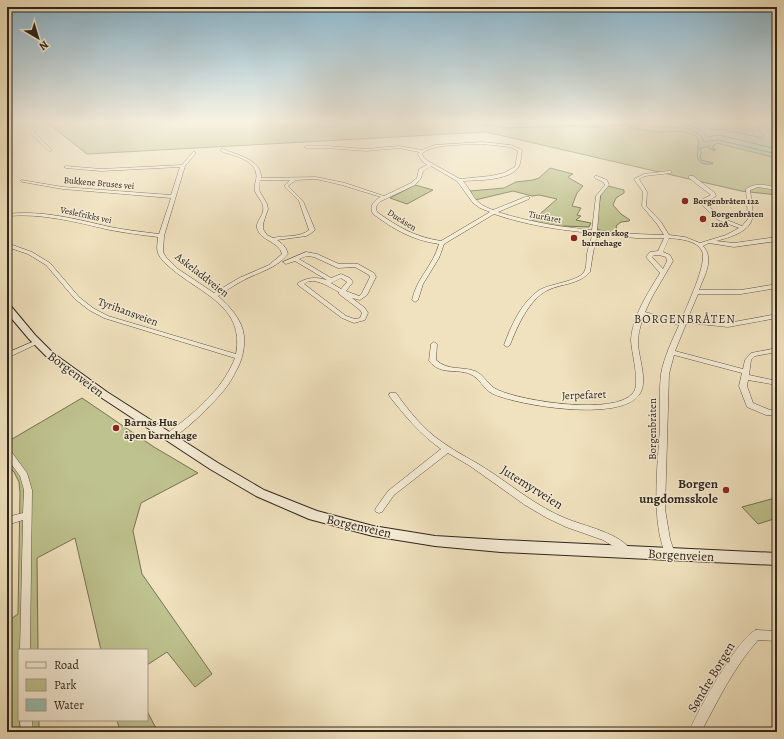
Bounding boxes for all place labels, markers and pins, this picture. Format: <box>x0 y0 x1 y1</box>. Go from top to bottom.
place label: Borgenbråten 122 <box>693 195 760 207</box>
marker: Borgenbråten 122 <box>680 196 690 206</box>
place label: Borgenbråten 120A <box>711 208 763 230</box>
marker: Borgenbråten 120A <box>698 214 708 224</box>
place label: Borgen skog barnehage <box>581 227 629 249</box>
marker: Borgen skog barnehage <box>569 233 579 243</box>
place label: Barnas Hus åpen barnehage <box>124 415 197 443</box>
marker: Barnas Hus åpen barnehage <box>111 423 121 433</box>
place label: Borgen ungdomsskole <box>639 475 719 507</box>
marker: Borgen ungdomsskole <box>721 485 731 495</box>

